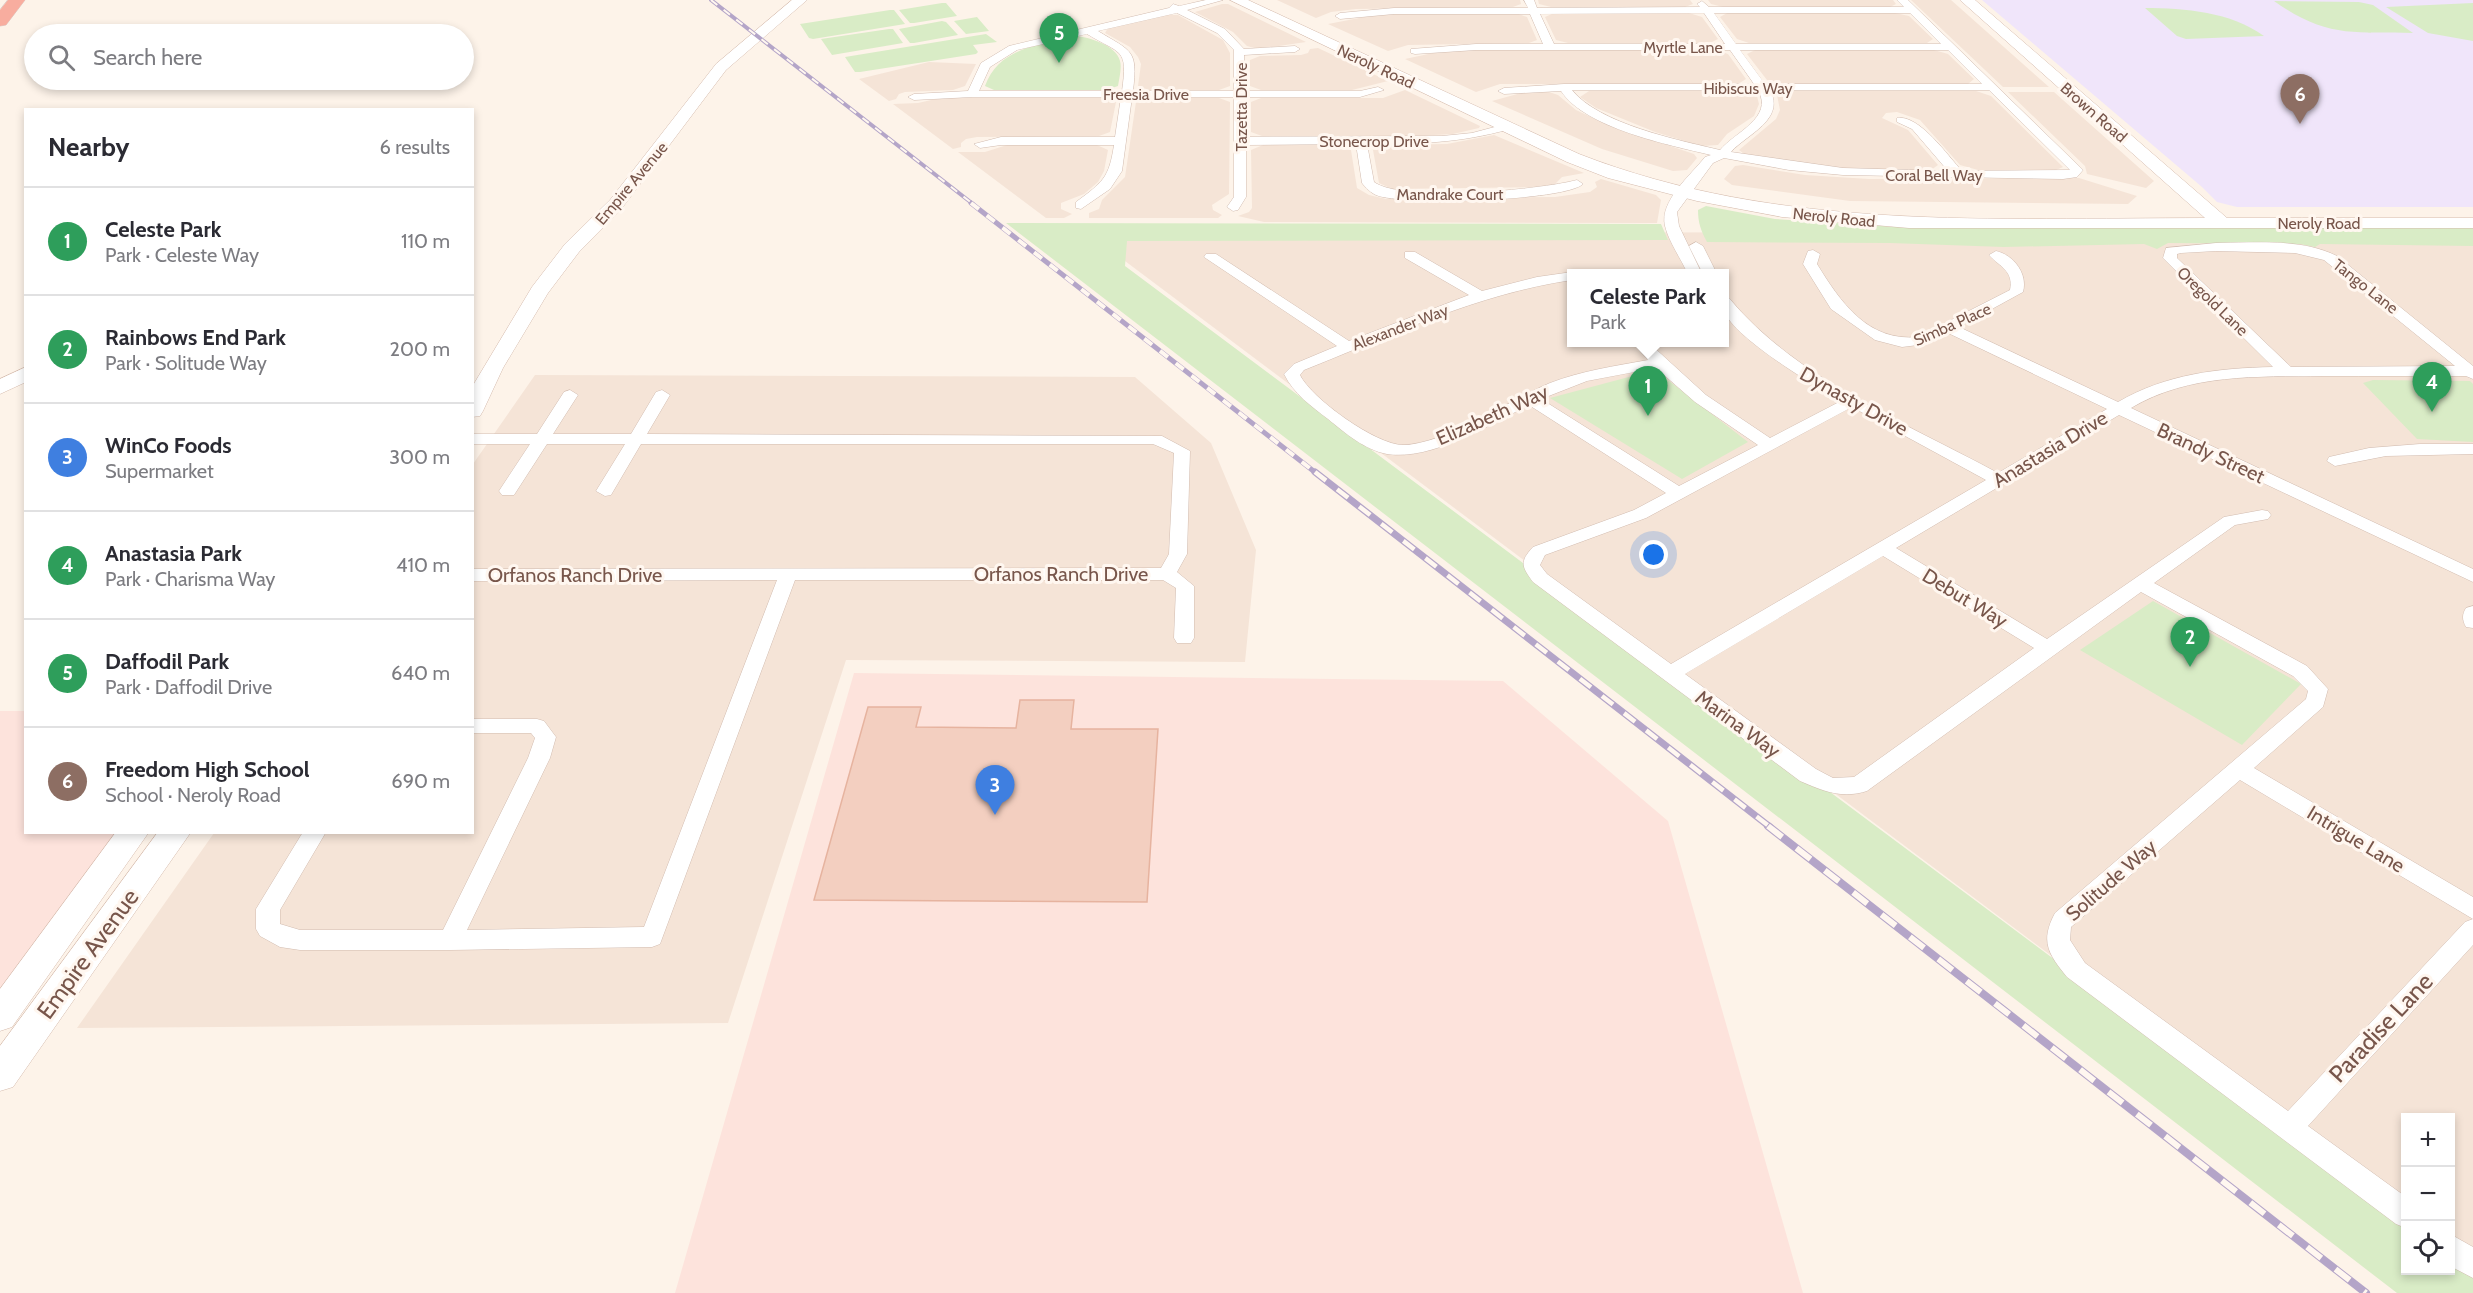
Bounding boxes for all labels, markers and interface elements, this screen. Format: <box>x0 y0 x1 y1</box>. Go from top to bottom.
pin: 5 <box>1040 14 1078 63</box>
search box <box>24 24 474 90</box>
street label: Myrtle Lane <box>1643 38 1723 57</box>
street label: Neroly Road <box>1334 40 1417 93</box>
icon: search <box>45 41 78 74</box>
text: Search here <box>93 44 202 71</box>
street label: Tazetta Drive <box>1232 63 1251 151</box>
pin: 6 <box>2280 74 2320 124</box>
street label: Brown Road <box>2057 78 2131 146</box>
street label: Hibiscus Way <box>1703 79 1793 98</box>
street label: Freesia Drive <box>1103 85 1189 104</box>
text: Nearby <box>48 131 129 163</box>
street label: Stonecrop Drive <box>1319 132 1429 151</box>
text: 6 results <box>379 135 450 159</box>
street label: Empire Avenue <box>591 138 672 229</box>
street label: Coral Bell Way <box>1885 166 1983 185</box>
street label: Mandrake Court <box>1397 185 1504 204</box>
street label: Neroly Road <box>1792 204 1876 231</box>
street label: Neroly Road <box>2278 214 2360 233</box>
text: Celeste Park <box>105 216 221 243</box>
text: 1 <box>64 229 71 253</box>
text: 110 m <box>401 229 450 253</box>
text: Park · Celeste Way <box>105 243 259 267</box>
street label: Tango Lane <box>2329 255 2402 318</box>
street label: Oregold Lane <box>2173 263 2252 340</box>
popup <box>1567 269 1729 347</box>
text: Celeste Park <box>1590 283 1706 310</box>
street label: Simba Place <box>1911 299 1994 350</box>
street label: Alexander Way <box>1349 300 1451 354</box>
text: Park <box>1590 310 1626 334</box>
text: Rainbows End Park <box>105 324 286 351</box>
text: 2 <box>62 337 73 361</box>
text: 200 m <box>390 337 450 361</box>
text: Park · Solitude Way <box>105 351 267 375</box>
street label: Dynasty Drive <box>1796 361 1912 441</box>
pin: 4 <box>2412 362 2452 412</box>
pin: 1 <box>1628 366 1668 416</box>
street label: Elizabeth Way <box>1432 380 1552 450</box>
street label: Anastasia Drive <box>1988 405 2112 493</box>
street label: Brandy Street <box>2153 418 2269 488</box>
text: WinCo Foods <box>105 432 232 459</box>
text: 3 <box>62 445 73 469</box>
text: 300 m <box>389 445 450 469</box>
text: Supermarket <box>105 459 214 483</box>
text: Anastasia Park <box>105 540 242 567</box>
your location <box>1639 540 1668 569</box>
text: 4 <box>61 553 74 577</box>
text: 410 m <box>396 553 450 577</box>
street label: Orfanos Ranch Drive <box>974 562 1148 586</box>
street label: Orfanos Ranch Drive <box>488 563 662 587</box>
street label: Debut Way <box>1918 563 2012 633</box>
text: Park · Charisma Way <box>105 567 275 591</box>
pin: 2 <box>2170 618 2210 667</box>
text: Daffodil Park <box>105 648 229 675</box>
text: 5 <box>62 661 73 685</box>
text: 640 m <box>391 661 450 685</box>
text: Park · Daffodil Drive <box>105 675 272 699</box>
street label: Marina Way <box>1691 685 1785 763</box>
text: Freedom High School <box>105 756 310 783</box>
pin: 3 <box>976 766 1014 815</box>
text: 6 <box>62 769 73 793</box>
text: 690 m <box>391 769 450 793</box>
text: School · Neroly Road <box>105 783 281 807</box>
street label: Intrigue Lane <box>2303 801 2409 877</box>
street label: Solitude Way <box>2061 834 2161 926</box>
street label: Empire Avenue <box>31 883 144 1024</box>
street label: Paradise Lane <box>2323 967 2439 1088</box>
map controls <box>2401 1113 2455 1275</box>
button: + <box>2401 1113 2455 1167</box>
button: − <box>2401 1167 2455 1221</box>
button: locate <box>2401 1221 2455 1275</box>

